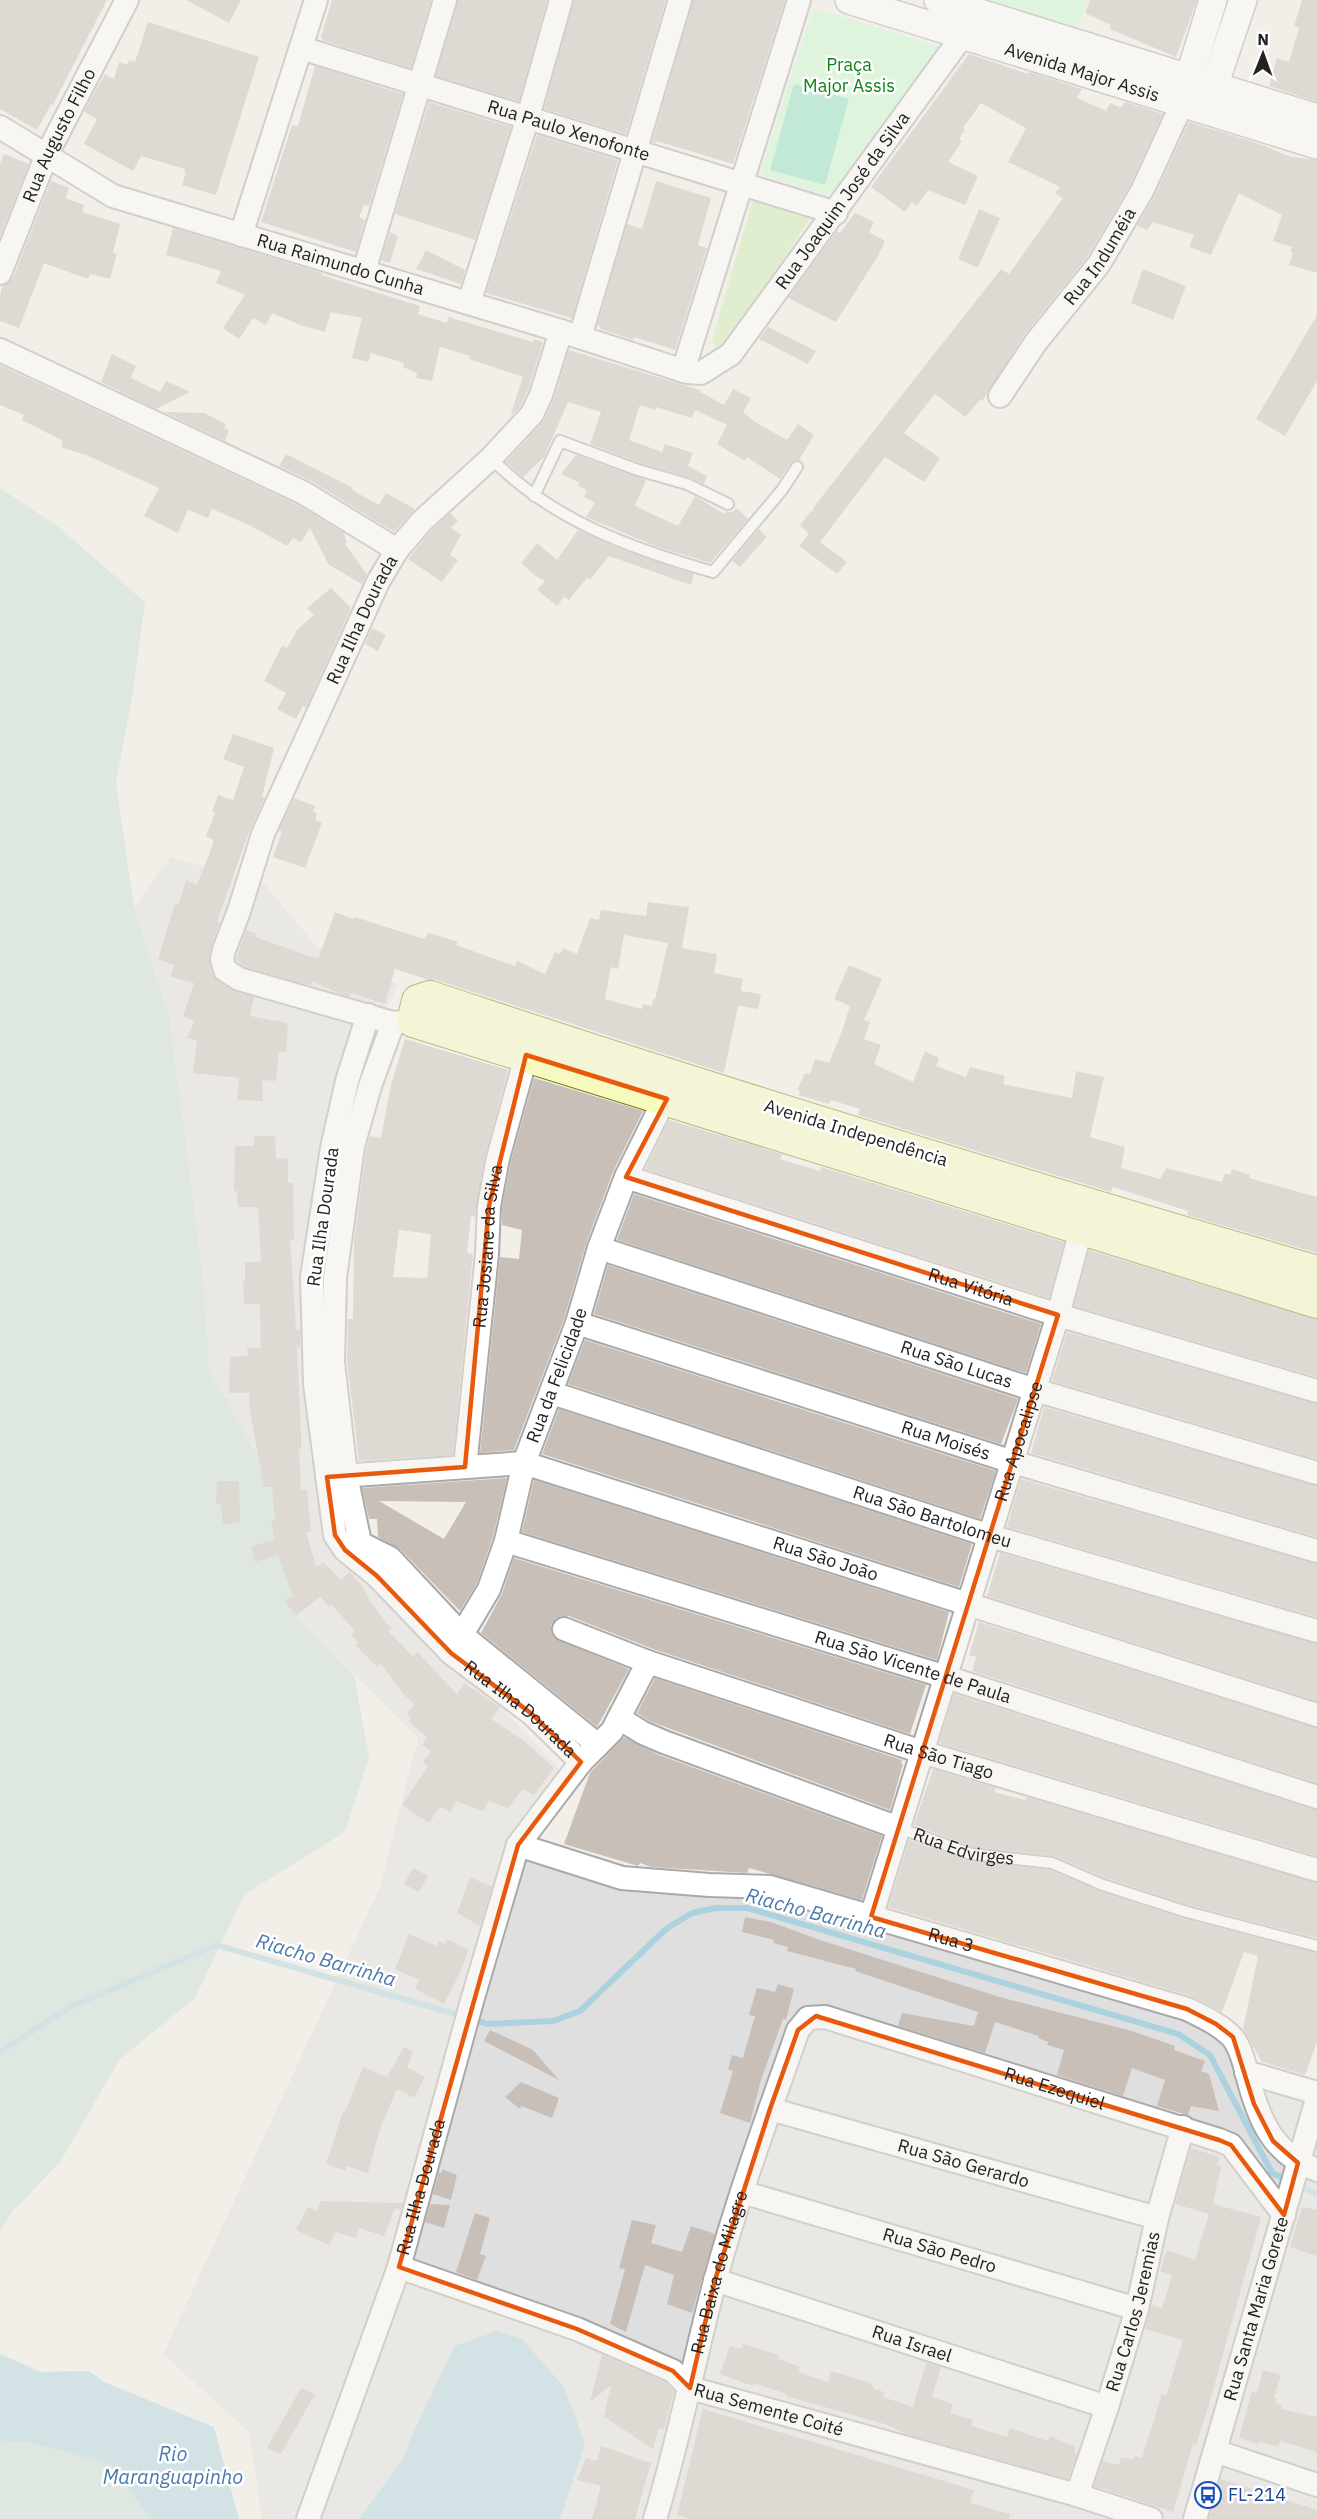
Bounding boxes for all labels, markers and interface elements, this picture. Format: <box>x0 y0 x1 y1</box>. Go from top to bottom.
north arrow <box>1233 24 1293 84</box>
text: N <box>1257 29 1269 49</box>
street label: Avenida Major Assis <box>1002 37 1162 107</box>
park label: Praça Major Assis <box>803 53 895 97</box>
street label: Rua Augusto Filho <box>17 64 101 205</box>
street label: Rua Paulo Xenofonte <box>485 94 653 166</box>
street label: Rua Joaquim José da Silva <box>770 107 915 294</box>
street label: Rua Induméia <box>1058 203 1141 310</box>
street label: Rua Raimundo Cunha <box>254 228 427 300</box>
street label: Rua Ilha Dourada <box>321 550 403 688</box>
street label: Avenida Independência <box>762 1094 951 1172</box>
street label: Rua Ilha Dourada <box>301 1145 344 1288</box>
street label: Rua Josiane da Silva <box>467 1162 508 1329</box>
street label: Rua Vitória <box>925 1262 1017 1311</box>
street label: Rua da Felicidade <box>521 1305 592 1446</box>
street label: Rua São Lucas <box>898 1335 1016 1393</box>
street label: Rua Apocalipse <box>989 1378 1048 1504</box>
street label: Rua Moisés <box>898 1415 993 1465</box>
street label: Rua São Bartolomeu <box>850 1480 1014 1553</box>
street label: Rua São João <box>770 1531 881 1586</box>
street label: Rua São Vicente de Paula <box>812 1625 1015 1708</box>
street label: Rua Ilha Dourada <box>459 1655 582 1763</box>
street label: Rua São Tiago <box>881 1728 997 1784</box>
street label: Rua Edvirges <box>910 1822 1016 1870</box>
water label: Riacho Barrinha <box>743 1881 889 1944</box>
street label: Rua 3 <box>926 1922 977 1957</box>
water label: Riacho Barrinha <box>253 1927 399 1992</box>
street label: Rua Ezequiel <box>1002 2062 1108 2115</box>
street label: Rua Ilha Dourada <box>391 2116 450 2258</box>
street label: Rua São Gerardo <box>895 2134 1032 2192</box>
street label: Rua Baixa do Milagre <box>685 2187 753 2356</box>
street label: Rua Santa Maria Gorete <box>1218 2214 1293 2403</box>
street label: Rua São Pedro <box>880 2222 999 2278</box>
street label: Rua Carlos Jeremias <box>1100 2229 1165 2395</box>
street label: Rua Israel <box>869 2320 955 2367</box>
street label: Rua Semente Coité <box>692 2378 846 2441</box>
water label: Rio Maranguapinho <box>103 2440 243 2490</box>
bus stop icon: FL-214 <box>1193 2480 1223 2510</box>
place label: FL-214 <box>1228 2483 1286 2506</box>

